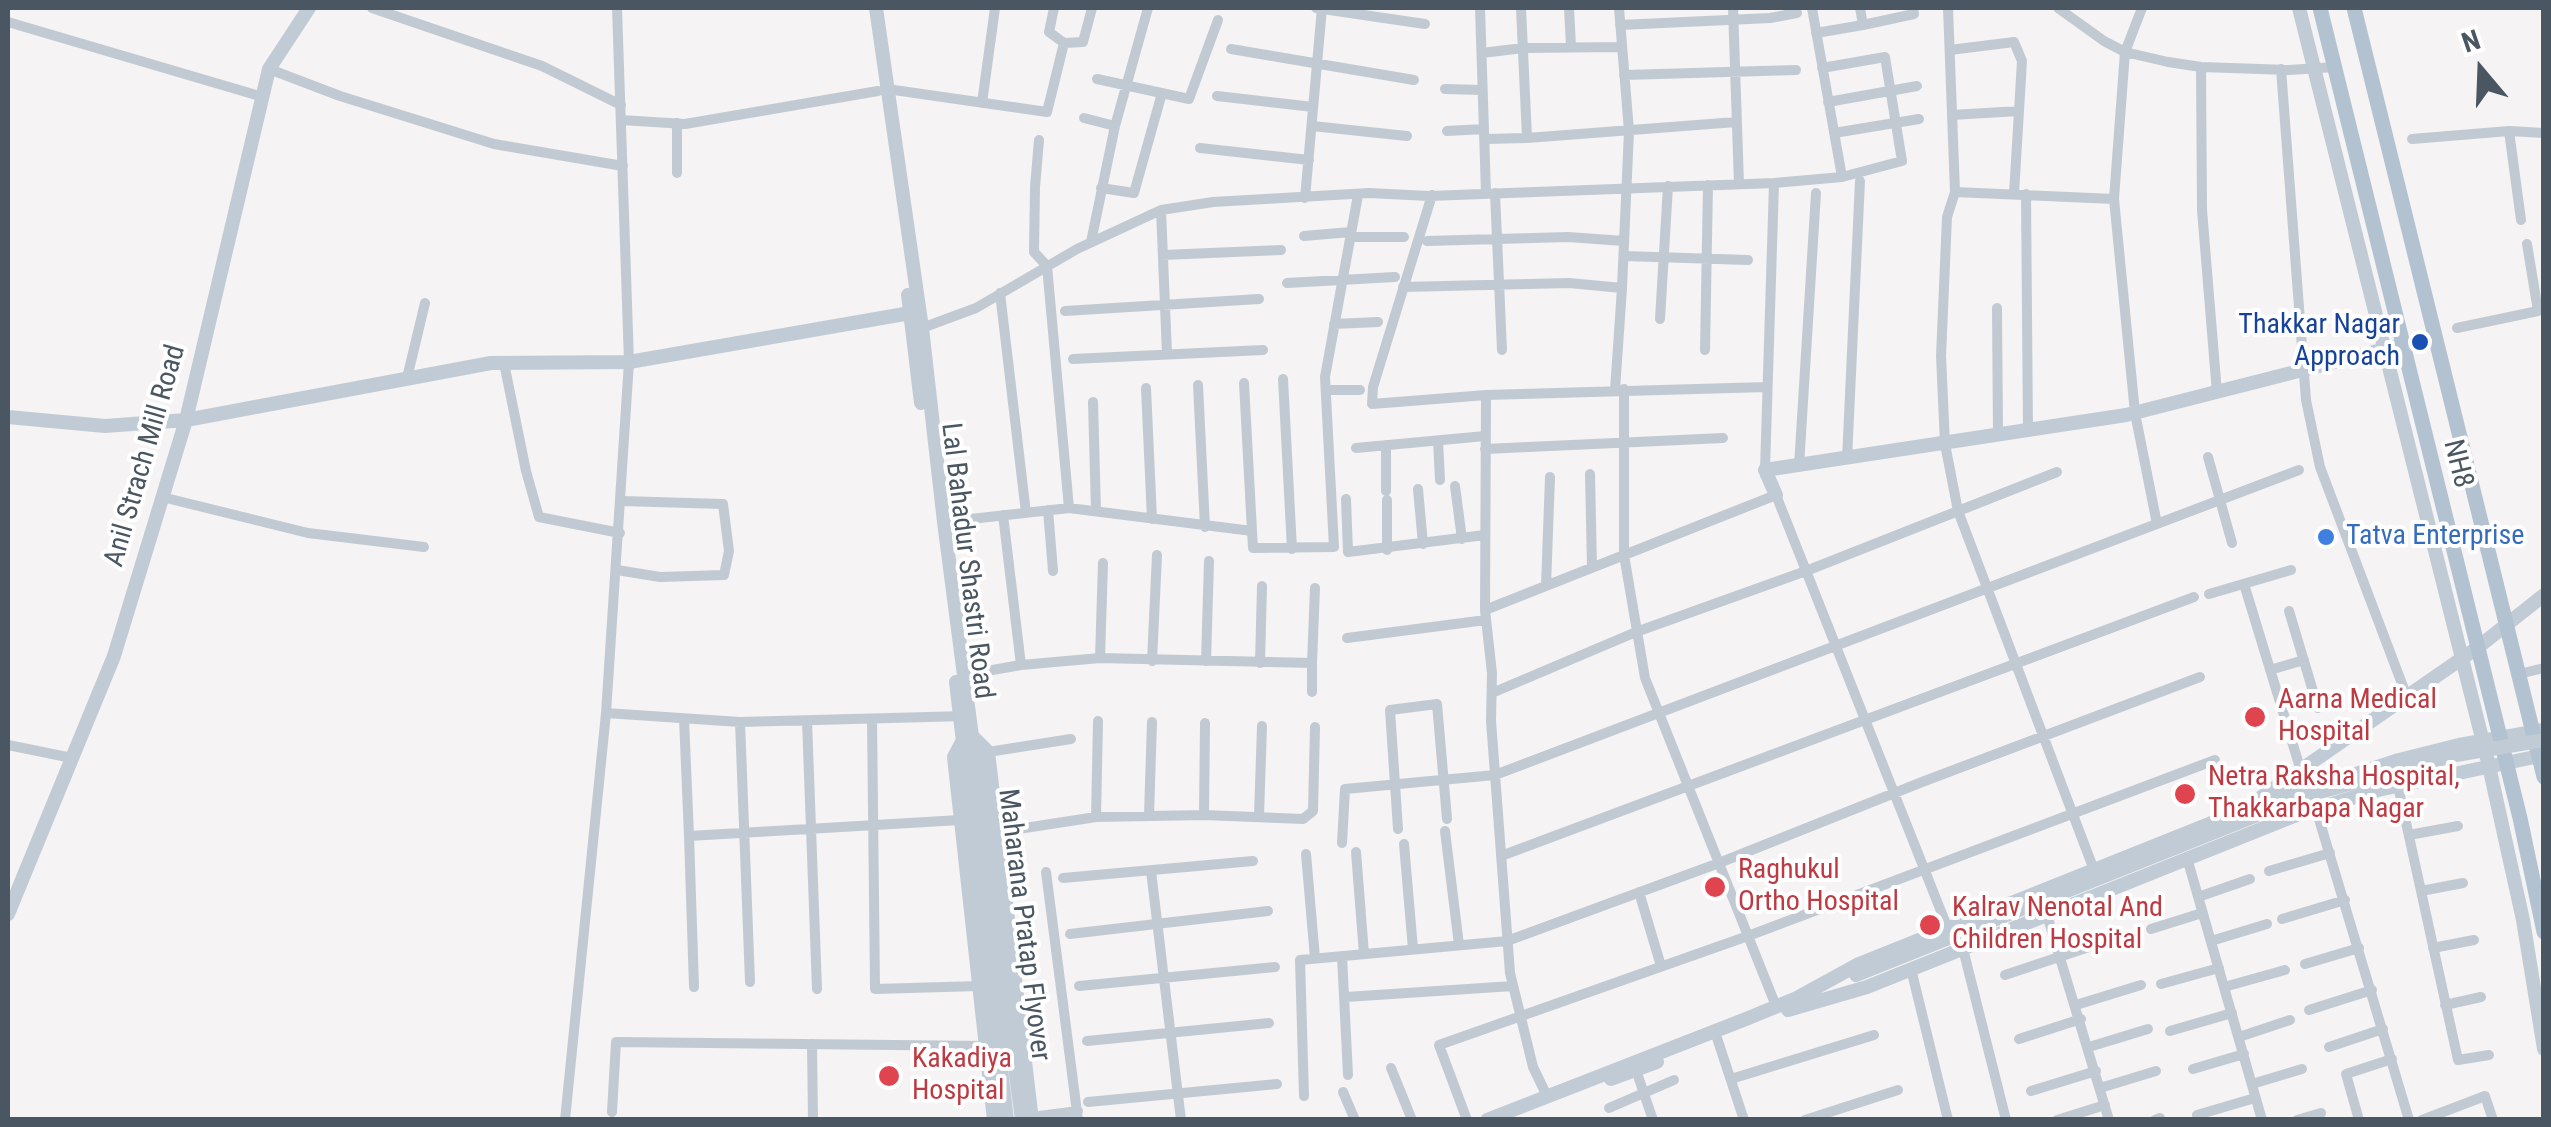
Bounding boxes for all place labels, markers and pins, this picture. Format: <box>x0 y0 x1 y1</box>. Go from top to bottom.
place label: Thakkar Nagar Approach <box>2238 309 2400 375</box>
marker: Thakkar Nagar Approach <box>2409 331 2431 353</box>
place label: Tatva Enterprise <box>2346 520 2524 554</box>
marker: Tatva Enterprise <box>2315 526 2337 548</box>
place label: Aarna Medical Hospital <box>2278 684 2437 750</box>
marker: Aarna Medical Hospital <box>2242 704 2268 730</box>
place label: Netra Raksha Hospital, Thakkarbapa Nagar <box>2208 761 2460 827</box>
marker: Netra Raksha Hospital, Thakkarbapa Nagar <box>2172 781 2198 807</box>
place label: Raghukul Ortho Hospital <box>1738 854 1899 920</box>
marker: Raghukul Ortho Hospital <box>1702 874 1728 900</box>
place label: Kalrav Nenotal And Children Hospital <box>1952 892 2163 958</box>
marker: Kalrav Nenotal And Children Hospital <box>1917 912 1943 938</box>
place label: Kakadiya Hospital <box>912 1043 1012 1109</box>
marker: Kakadiya Hospital <box>876 1063 902 1089</box>

